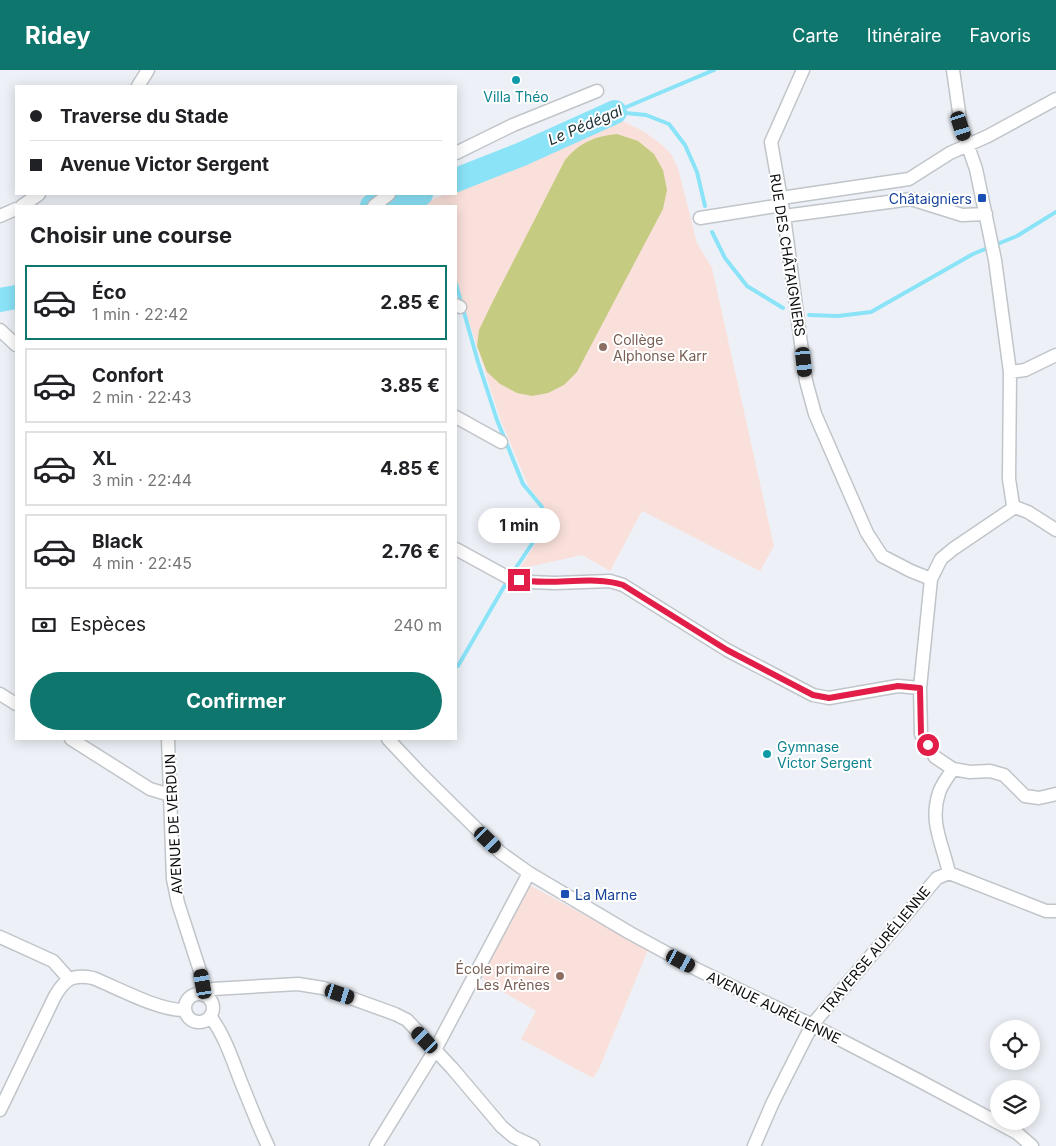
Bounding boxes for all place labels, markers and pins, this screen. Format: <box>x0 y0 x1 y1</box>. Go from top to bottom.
marker: Villa Théo <box>510 74 522 86</box>
place label: Villa Théo <box>483 88 549 105</box>
place label: Châtaigniers <box>889 190 972 207</box>
marker: Châtaigniers <box>976 192 988 204</box>
place label: Collège Alphonse Karr <box>613 331 707 364</box>
marker: Collège Alphonse Karr <box>597 341 609 353</box>
place label: Gymnase Victor Sergent <box>777 738 872 771</box>
marker: Gymnase Victor Sergent <box>761 748 773 760</box>
place label: La Marne <box>575 886 637 903</box>
marker: La Marne <box>559 888 571 900</box>
place label: École primaire Les Arènes <box>456 960 550 993</box>
marker: École primaire Les Arènes <box>554 970 566 982</box>

